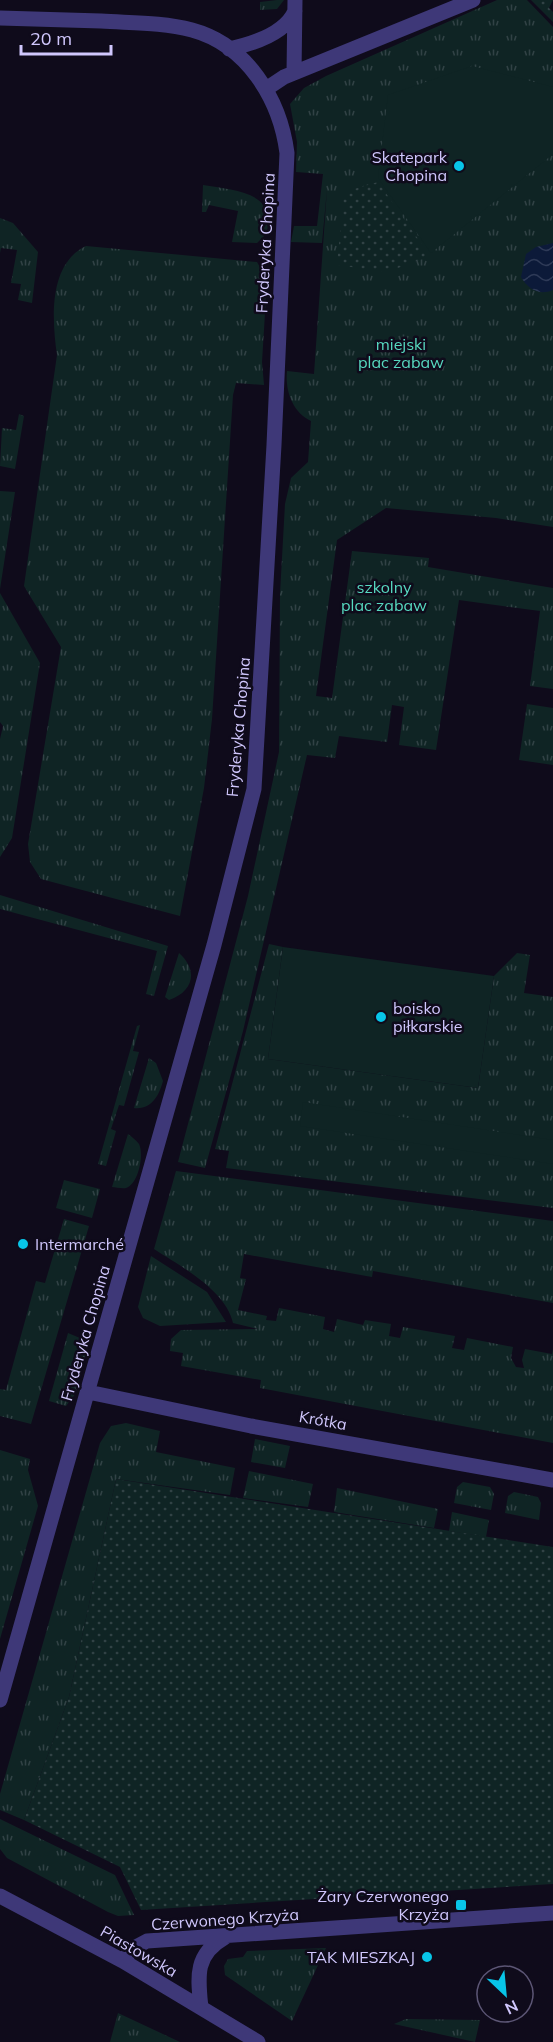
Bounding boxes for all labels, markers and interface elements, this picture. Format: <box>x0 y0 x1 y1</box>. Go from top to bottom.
scale bar <box>21 18 111 56</box>
text: 20 m <box>30 27 72 50</box>
place label: Skatepark Chopina <box>372 147 448 185</box>
marker: Skatepark Chopina <box>452 159 466 173</box>
street label: Fryderyka Chopina <box>251 172 279 314</box>
park label: miejski plac zabaw <box>358 334 444 372</box>
park label: szkolny plac zabaw <box>341 577 427 615</box>
street label: Fryderyka Chopina <box>222 656 254 798</box>
place label: boisko piłkarskie <box>393 998 462 1036</box>
marker: boisko piłkarskie <box>374 1010 388 1024</box>
place label: Intermarché <box>35 1234 124 1254</box>
marker: Intermarché <box>16 1237 30 1251</box>
street label: Fryderyka Chopina <box>56 1263 114 1403</box>
street label: Krótka <box>297 1406 349 1434</box>
place label: Żary Czerwonego Krzyża <box>317 1886 449 1924</box>
marker: Żary Czerwonego Krzyża <box>454 1898 468 1912</box>
street label: Czerwonego Krzyża <box>150 1904 300 1934</box>
street label: Piastowska <box>97 1921 181 1981</box>
place label: TAK MIESZKAJ <box>307 1947 415 1967</box>
marker: TAK MIESZKAJ <box>420 1950 434 1964</box>
north arrow <box>475 1964 535 2024</box>
text: N <box>502 1996 521 2019</box>

